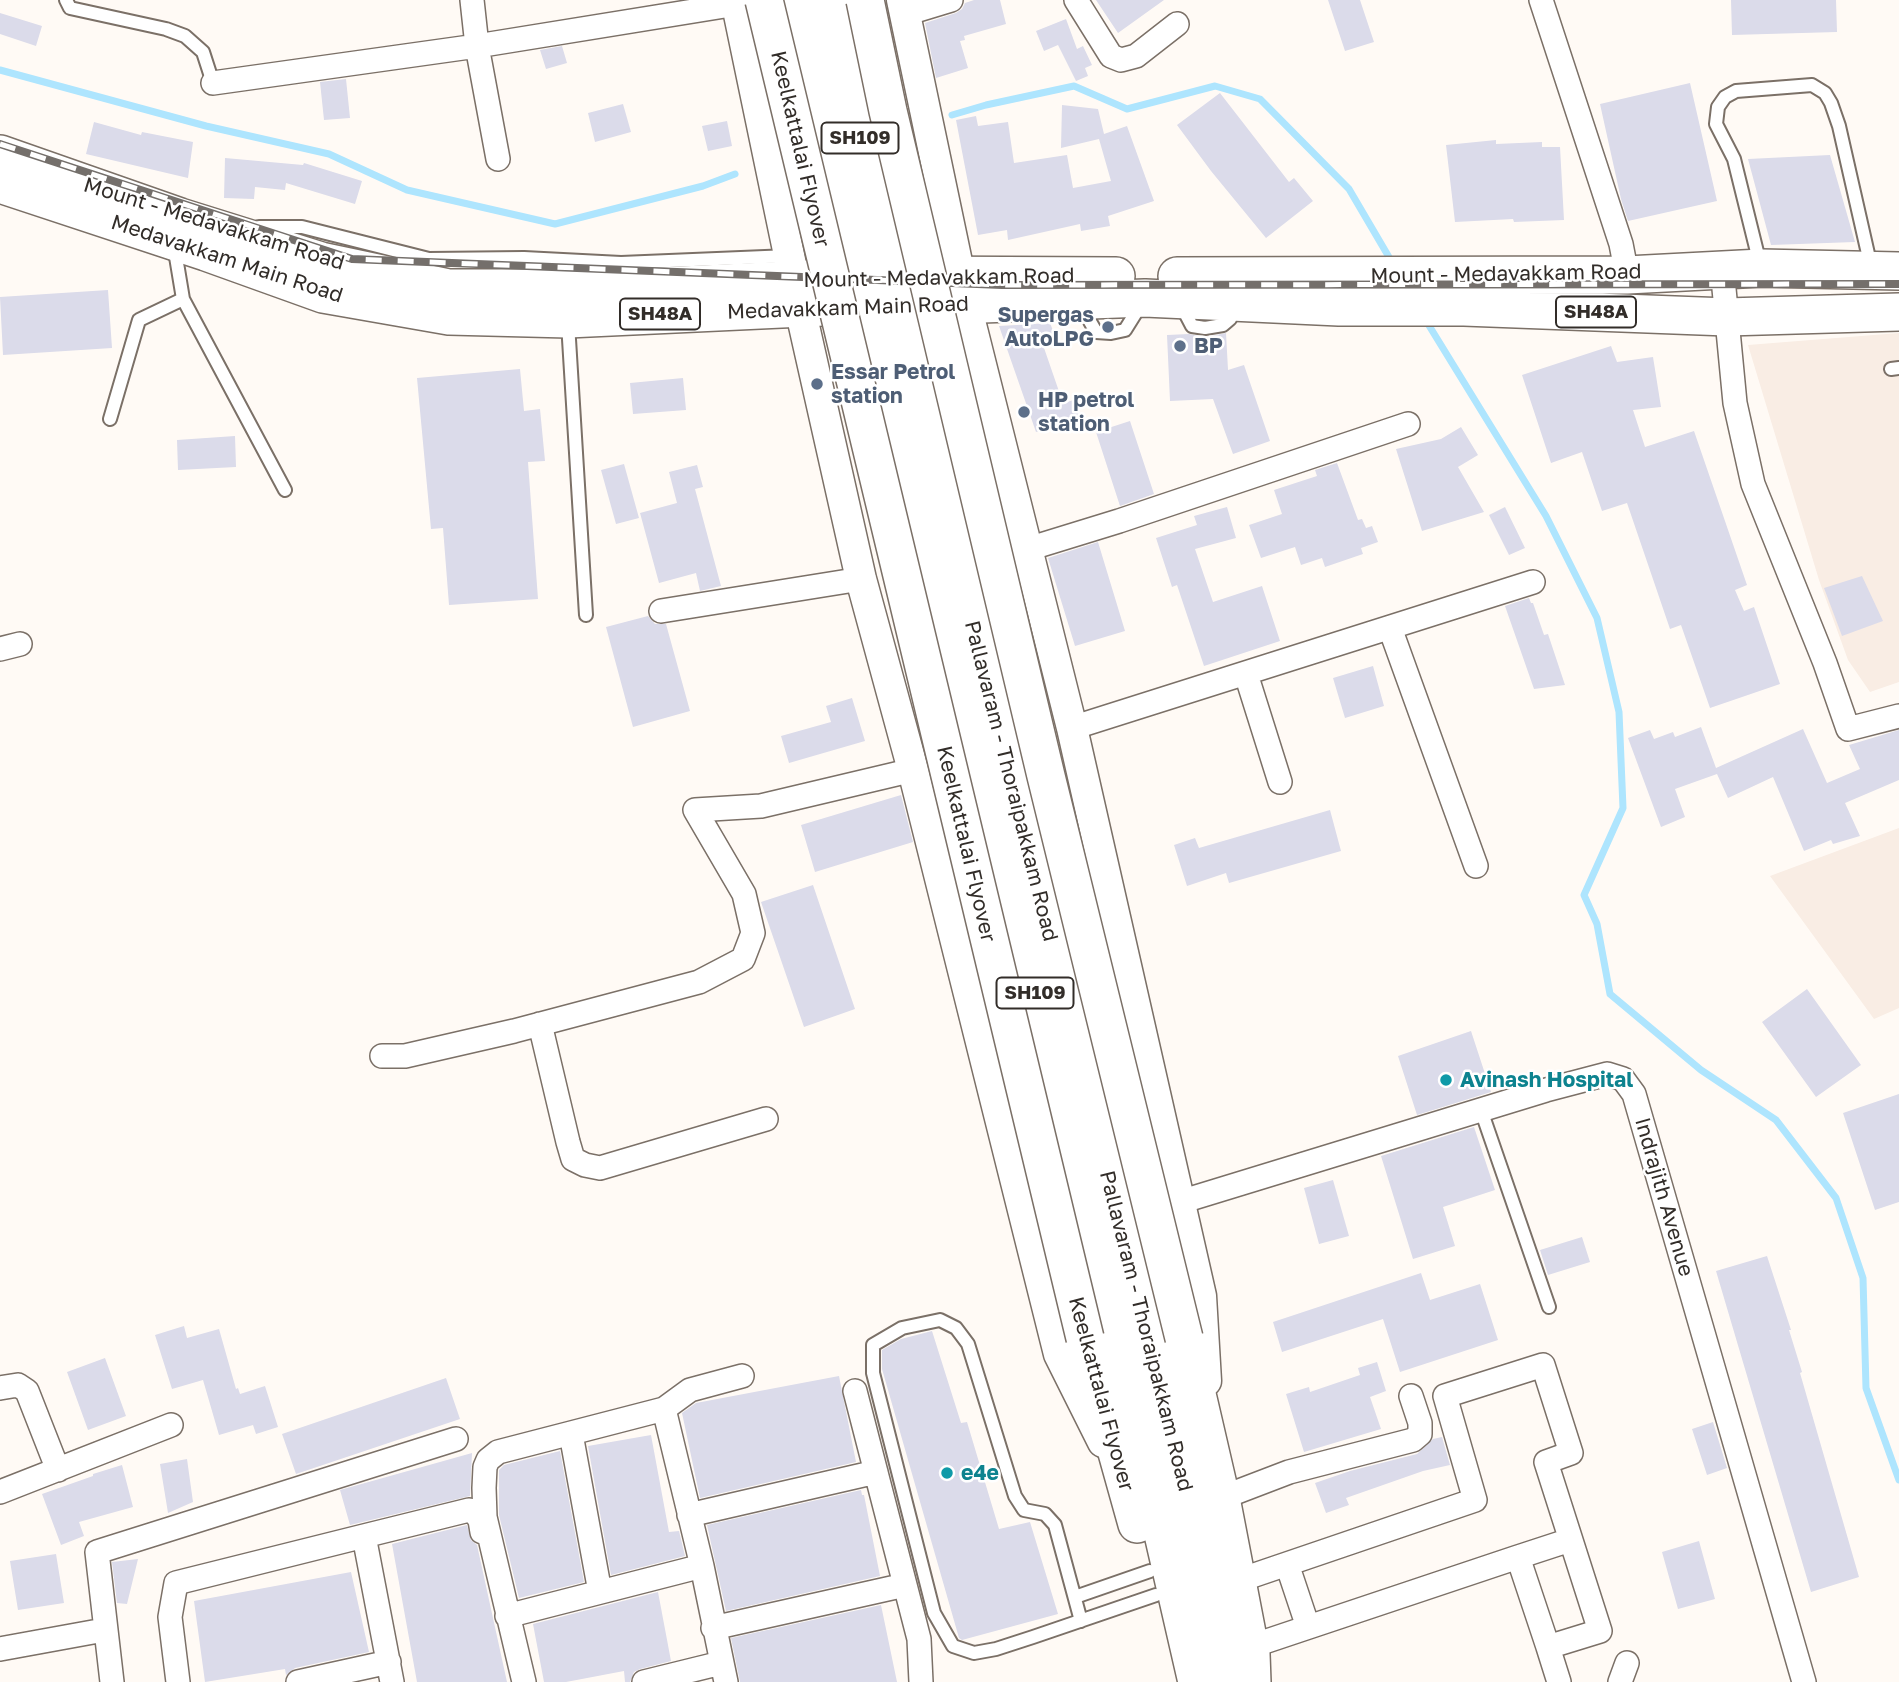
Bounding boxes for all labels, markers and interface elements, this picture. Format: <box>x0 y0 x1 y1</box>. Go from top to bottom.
street label: Keelkattalai Flyover <box>765 49 835 249</box>
road number: SH109 <box>822 122 898 154</box>
street label: Mount - Medavakkam Road <box>81 172 347 276</box>
street label: Medavakkam Main Road <box>108 210 346 308</box>
street label: Mount - Medavakkam Road <box>1370 259 1642 289</box>
street label: Mount - Medavakkam Road <box>803 263 1075 293</box>
street label: Medavakkam Main Road <box>727 291 969 325</box>
road number: SH48A <box>1556 296 1636 328</box>
road number: SH48A <box>620 298 700 330</box>
place label: Supergas AutoLPG <box>997 302 1094 352</box>
marker: Supergas AutoLPG <box>1100 319 1116 335</box>
place label: BP <box>1194 333 1223 359</box>
marker: BP <box>1172 338 1188 354</box>
place label: Essar Petrol station <box>831 359 955 409</box>
marker: Essar Petrol station <box>809 376 825 392</box>
place label: HP petrol station <box>1038 387 1134 437</box>
marker: HP petrol station <box>1016 404 1032 420</box>
street label: Pallavaram - Thoraipakkam Road <box>959 618 1063 944</box>
street label: Keelkattalai Flyover <box>931 744 1001 944</box>
road number: SH109 <box>996 978 1074 1009</box>
place label: Avinash Hospital <box>1460 1067 1633 1093</box>
marker: Avinash Hospital <box>1438 1072 1454 1088</box>
street label: Indrajith Avenue <box>1629 1115 1699 1279</box>
street label: Pallavaram - Thoraipakkam Road <box>1094 1168 1198 1494</box>
street label: Keelkattalai Flyover <box>1063 1294 1139 1494</box>
place label: e4e <box>961 1460 999 1486</box>
marker: e4e <box>939 1465 955 1481</box>

